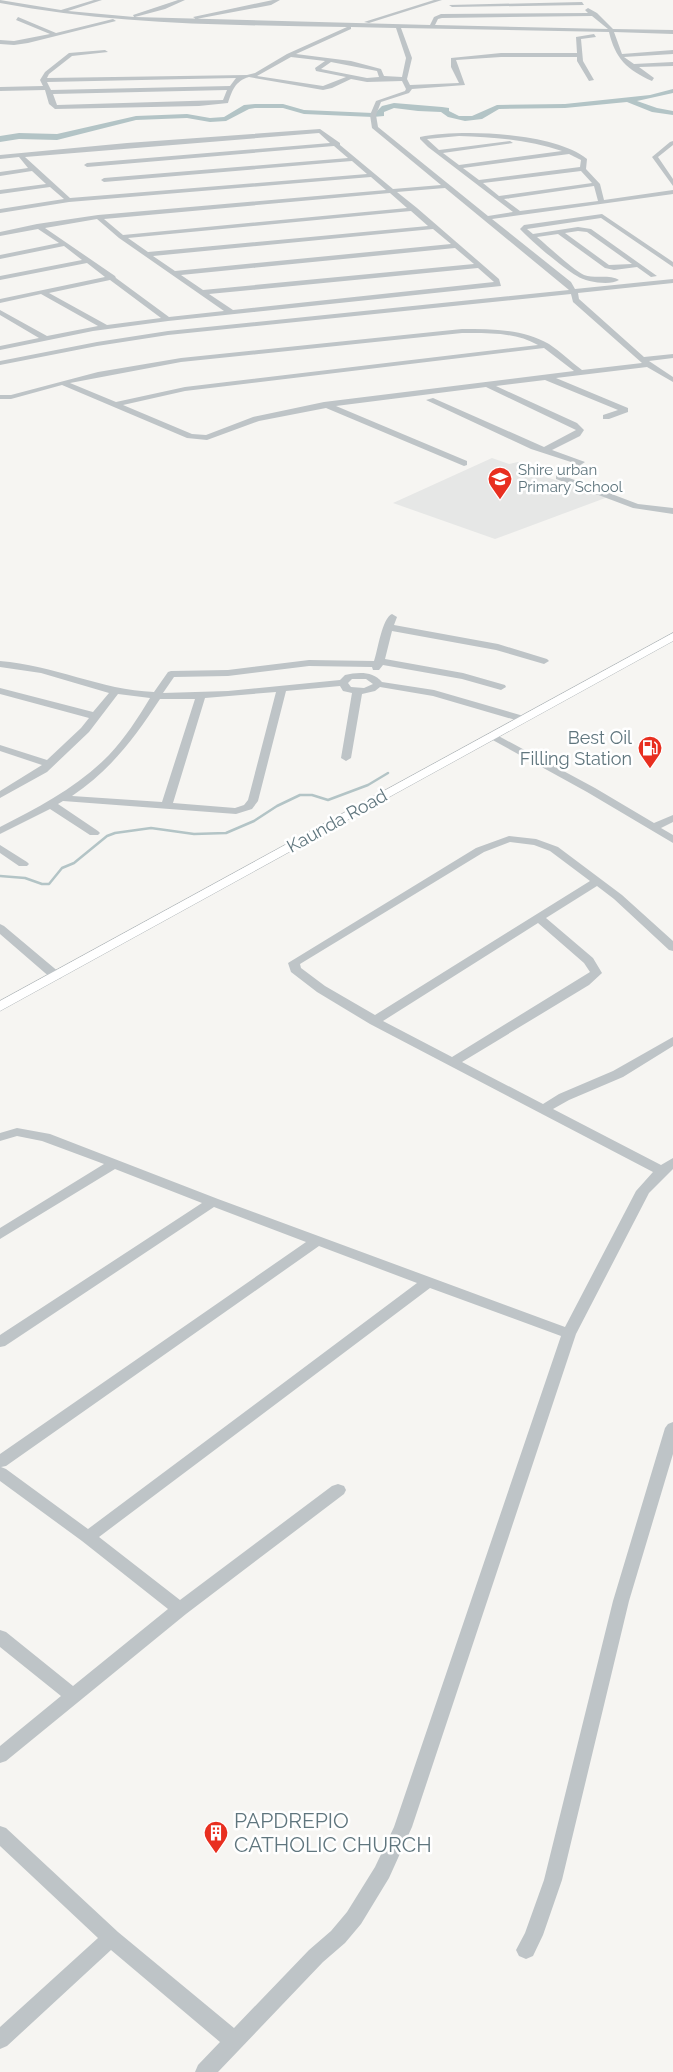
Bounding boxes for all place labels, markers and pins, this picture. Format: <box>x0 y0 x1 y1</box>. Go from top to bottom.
place label: Shire urban Primary School <box>518 461 624 496</box>
school or university icon: Shire urban Primary School <box>487 466 513 500</box>
place label: Best Oil Filling Station <box>520 727 632 769</box>
fuel station icon: Best Oil Filling Station <box>637 735 663 769</box>
place label: PAPDREPIO CATHOLIC CHURCH <box>234 1808 432 1857</box>
building icon: PAPDREPIO CATHOLIC CHURCH <box>203 1820 229 1854</box>

